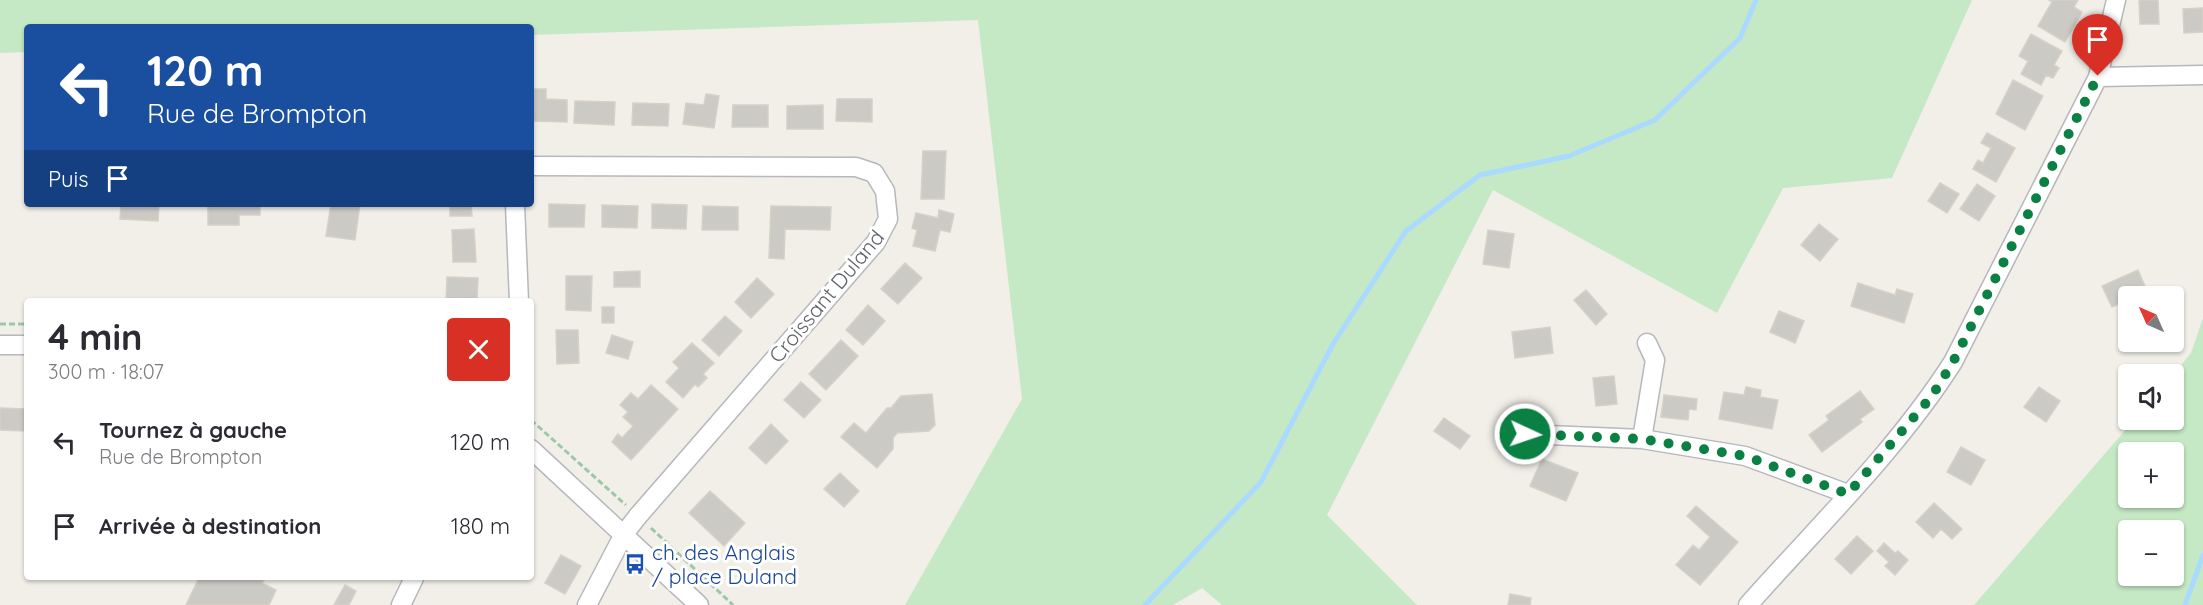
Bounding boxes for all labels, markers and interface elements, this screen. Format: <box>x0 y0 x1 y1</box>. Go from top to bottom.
pin <box>2072 14 2123 76</box>
icon: arrive <box>2081 23 2114 56</box>
text: 120 m <box>147 44 264 97</box>
icon: left <box>48 48 126 126</box>
text: Rue de Brompton <box>147 96 367 130</box>
icon: arrive <box>101 162 134 195</box>
text: Puis <box>48 165 89 193</box>
street label: Croissant Duland <box>763 224 889 368</box>
north arrow <box>2118 286 2184 352</box>
map controls <box>2118 286 2184 586</box>
text: 4 min <box>48 314 142 359</box>
button: close <box>447 318 510 381</box>
text: 300 m · 18:07 <box>48 359 164 384</box>
button: sound <box>2118 364 2184 430</box>
position arrow <box>1493 402 1557 466</box>
text: Tournez à gauche <box>99 416 287 444</box>
icon: left <box>48 426 81 459</box>
text: 120 m <box>451 428 510 456</box>
button: + <box>2118 442 2184 508</box>
text: Rue de Brompton <box>99 444 262 469</box>
icon: arrive <box>48 510 81 543</box>
text: Arrivée à destination <box>99 512 321 540</box>
text: 180 m <box>451 512 510 540</box>
button: − <box>2118 520 2184 586</box>
place label: ch. des Anglais / place Duland <box>652 539 797 589</box>
bus stop icon: ch. des Anglais / place Duland <box>623 552 647 576</box>

